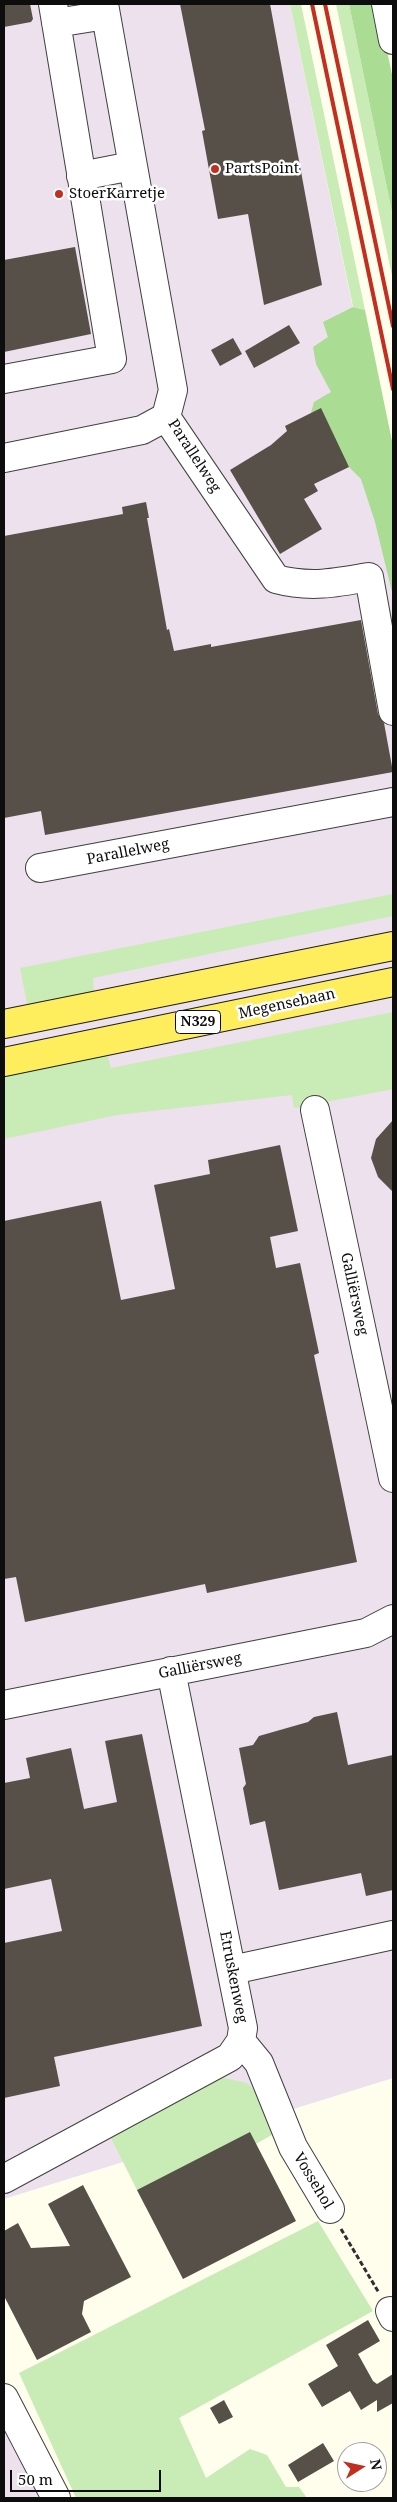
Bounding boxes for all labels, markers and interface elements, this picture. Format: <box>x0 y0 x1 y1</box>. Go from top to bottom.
place label: PartsPoint <box>225 160 299 178</box>
marker: PartsPoint <box>209 163 221 175</box>
place label: StoerKarretje <box>69 185 165 203</box>
marker: StoerKarretje <box>53 188 65 200</box>
street label: Parallelweg <box>164 416 224 496</box>
street label: Parallelweg <box>85 835 171 869</box>
street label: Megensebaan <box>237 985 337 1023</box>
road number: N329 <box>176 1010 220 1034</box>
street label: Galliërsweg <box>336 1251 372 1337</box>
street label: Galliërsweg <box>157 1649 243 1683</box>
street label: Etruskenweg <box>215 1930 251 2024</box>
street label: Vossehol <box>289 2150 337 2212</box>
north arrow <box>337 2442 387 2492</box>
text: N <box>366 2457 387 2472</box>
scale bar <box>12 2460 164 2492</box>
text: 50 m <box>18 2469 53 2489</box>

